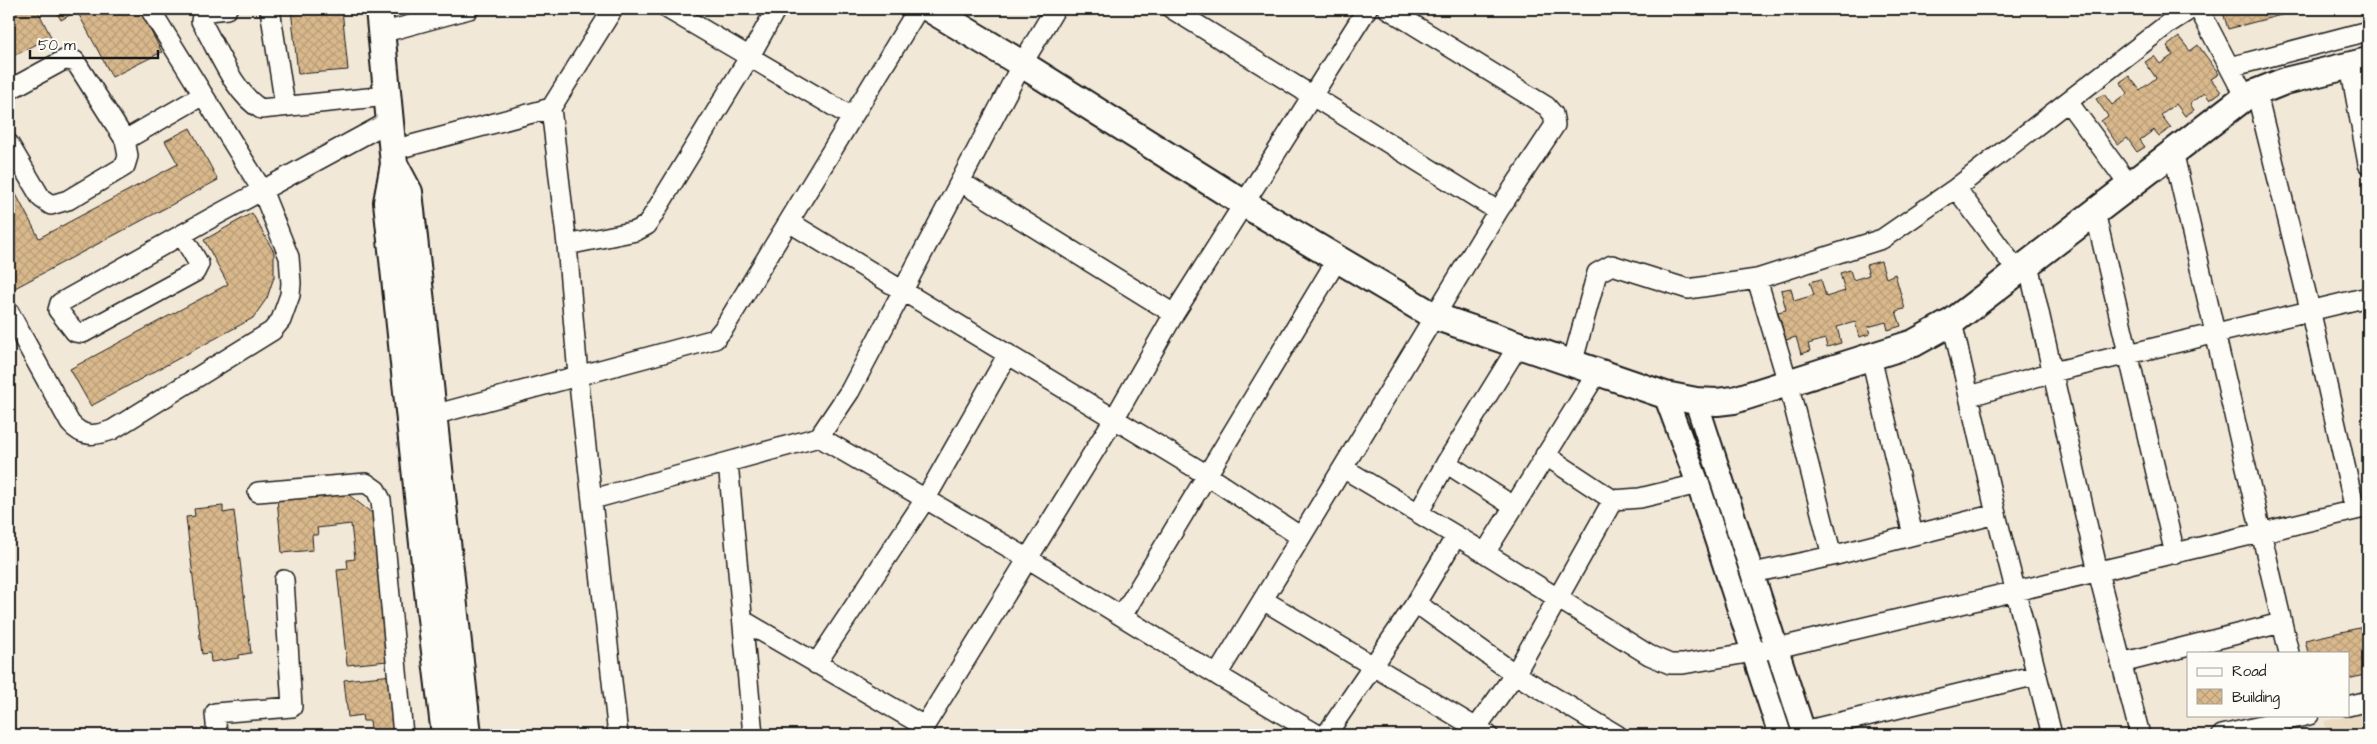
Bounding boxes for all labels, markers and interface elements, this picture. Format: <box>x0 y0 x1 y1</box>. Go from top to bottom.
scale bar <box>30 28 158 60</box>
text: 50 m <box>38 35 76 56</box>
legend <box>2187 652 2350 716</box>
text: Road <box>2232 661 2267 682</box>
text: Building <box>2232 687 2280 709</box>

